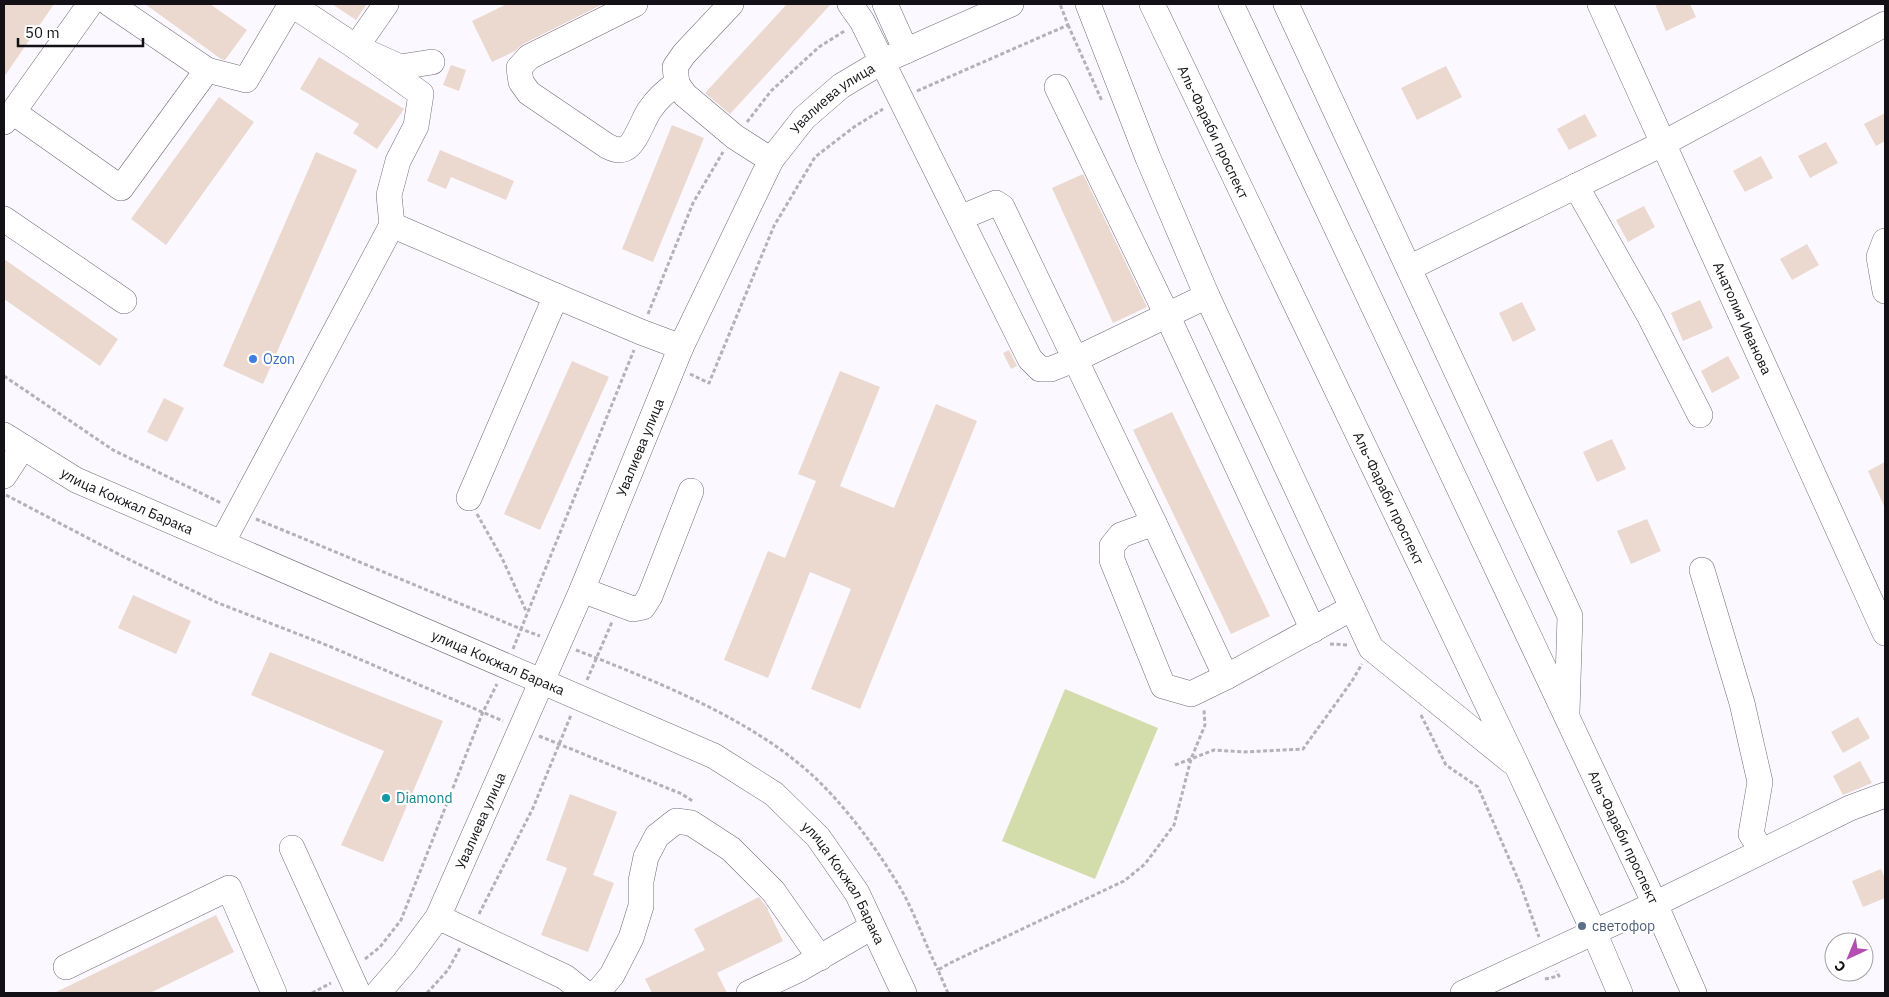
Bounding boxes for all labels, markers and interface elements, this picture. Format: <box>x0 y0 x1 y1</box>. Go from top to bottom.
scale bar <box>18 15 142 47</box>
text: 50 m <box>25 23 60 42</box>
street label: Увалиева улица <box>786 59 878 138</box>
street label: Аль-Фараби проспект <box>1174 62 1253 202</box>
street label: Анатолия Иванова <box>1709 259 1776 378</box>
place label: Ozon <box>263 350 295 368</box>
marker: Ozon <box>247 353 259 365</box>
street label: Увалиева улица <box>612 395 668 499</box>
street label: Аль-Фараби проспект <box>1349 429 1428 568</box>
street label: улица Кокжал Барака <box>57 464 196 539</box>
street label: улица Кокжал Барака <box>429 626 568 700</box>
street label: Аль-Фараби проспект <box>1584 767 1663 907</box>
street label: Увалиева улица <box>451 769 510 872</box>
place label: Diamond <box>396 789 453 807</box>
marker: Diamond <box>380 792 392 804</box>
street label: улица Кокжал Барака <box>798 817 889 948</box>
place label: светофор <box>1592 917 1655 935</box>
marker: светофор <box>1576 920 1588 932</box>
north arrow <box>1824 932 1874 982</box>
text: С <box>1830 957 1850 976</box>

